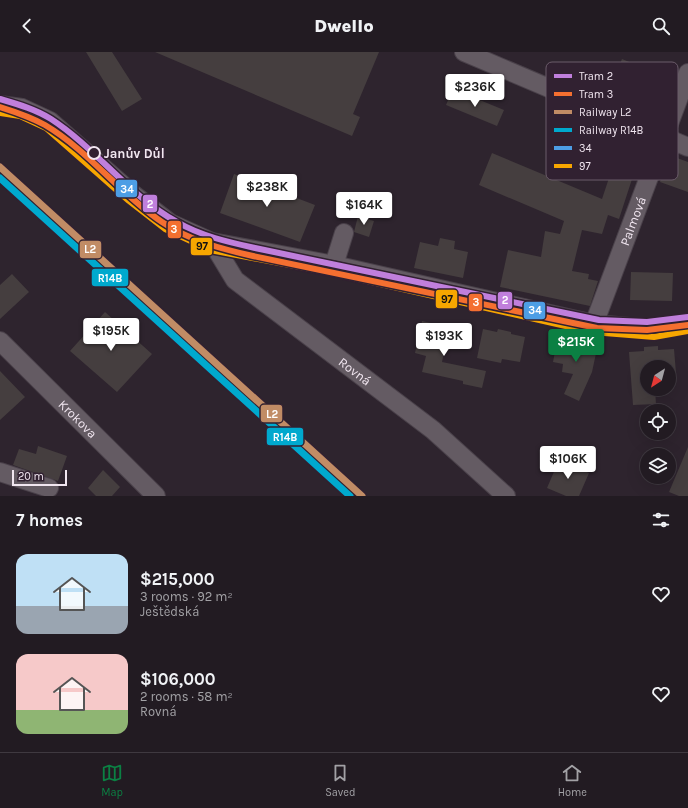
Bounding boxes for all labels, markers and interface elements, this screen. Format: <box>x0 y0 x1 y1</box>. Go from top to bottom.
icon: back <box>16 15 38 37</box>
text: Dwello <box>314 15 374 37</box>
icon: search <box>650 15 672 37</box>
legend <box>546 62 678 180</box>
text: Tram 2 <box>579 70 613 83</box>
pin: $236K <box>447 74 503 108</box>
text: $236K <box>454 79 496 94</box>
text: Tram 3 <box>579 88 613 101</box>
text: Railway L2 <box>579 106 631 119</box>
text: Railway R14B <box>579 124 643 137</box>
text: 34 <box>579 142 592 155</box>
marker: Janův Důl <box>87 146 101 160</box>
place label: Janův Důl <box>104 146 165 161</box>
text: 97 <box>579 160 591 173</box>
pin: $238K <box>239 174 295 208</box>
line badge: 34 <box>115 179 138 198</box>
text: $238K <box>246 179 288 194</box>
text: 34 <box>120 183 134 196</box>
pin: $164K <box>336 192 392 226</box>
line badge: 2 <box>142 194 158 213</box>
street label: Palmová <box>617 194 649 248</box>
text: $164K <box>345 197 383 212</box>
text: 2 <box>147 198 154 211</box>
line badge: 3 <box>167 220 182 239</box>
text: 3 <box>171 223 178 236</box>
line badge: 97 <box>190 237 213 256</box>
line badge: L2 <box>79 240 102 259</box>
text: 97 <box>196 240 209 253</box>
text: L2 <box>84 243 96 256</box>
line badge: R14B <box>91 268 129 287</box>
text: R14B <box>98 272 122 285</box>
line badge: 97 <box>435 289 458 309</box>
line badge: 2 <box>497 291 513 310</box>
text: 97 <box>441 293 454 306</box>
line badge: 3 <box>468 293 483 312</box>
text: 2 <box>502 294 509 307</box>
text: 3 <box>473 296 480 309</box>
line badge: 34 <box>523 301 546 320</box>
text: 34 <box>528 304 542 317</box>
pin: $195K <box>83 318 139 352</box>
text: $195K <box>92 323 130 338</box>
pin: $193K <box>416 323 472 357</box>
text: $193K <box>425 328 463 343</box>
pin: $215K <box>548 329 604 363</box>
text: $215K <box>557 334 595 349</box>
street label: Rovná <box>336 354 374 388</box>
north arrow <box>640 360 676 396</box>
map controls <box>640 360 676 484</box>
street label: Krokova <box>56 396 100 441</box>
line badge: L2 <box>260 404 283 423</box>
button: locate <box>640 404 676 440</box>
text: L2 <box>266 408 278 421</box>
line badge: R14B <box>266 427 304 446</box>
text: R14B <box>273 431 297 444</box>
pin: $106K <box>540 446 596 480</box>
button: layers <box>640 448 676 484</box>
text: $106K <box>549 451 587 466</box>
scale bar <box>12 468 67 487</box>
text: 20 m <box>18 470 44 483</box>
icon: filters <box>650 509 672 531</box>
text: 7 homes <box>16 510 83 530</box>
text: $215,000 <box>140 569 215 589</box>
icon: home <box>48 570 96 618</box>
icon: heart <box>650 583 672 605</box>
text: 3 rooms · 92 m² <box>140 589 233 604</box>
text: Ještědská <box>140 604 199 619</box>
text: $106,000 <box>140 669 215 689</box>
icon: home <box>48 670 96 718</box>
icon: heart <box>650 683 672 705</box>
text: 2 rooms · 58 m² <box>140 689 233 704</box>
text: Rovná <box>140 704 177 719</box>
tab: Map <box>101 762 123 799</box>
tab: Saved <box>325 762 356 799</box>
tab: Home <box>558 762 587 799</box>

